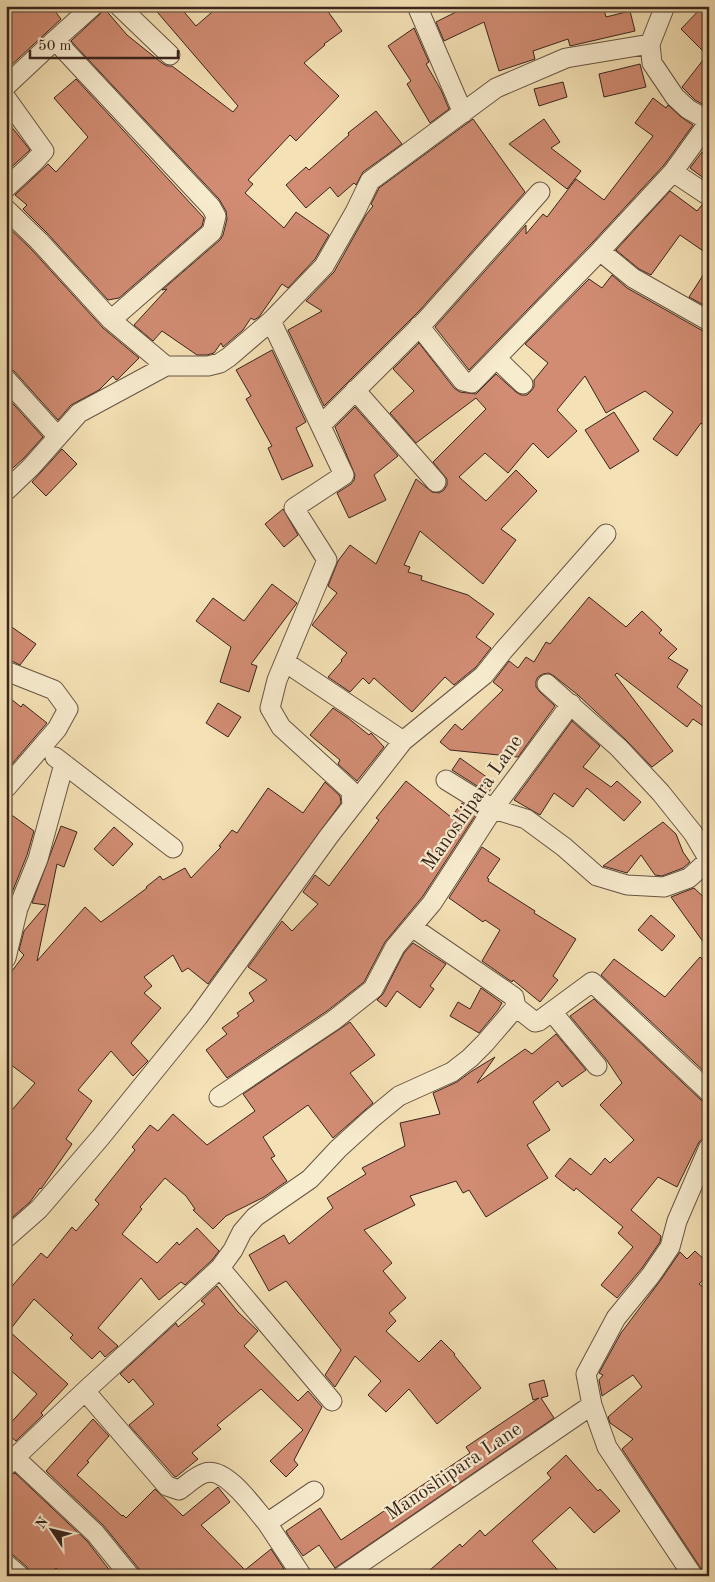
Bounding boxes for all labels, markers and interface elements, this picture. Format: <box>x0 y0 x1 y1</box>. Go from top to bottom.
scale bar <box>30 28 178 60</box>
text: 50 m <box>38 39 72 54</box>
street label: Manoshipara Lane <box>419 732 527 874</box>
street label: Manoshipara Lane <box>382 1419 526 1525</box>
north arrow <box>28 1504 78 1554</box>
text: N <box>33 1514 51 1532</box>

